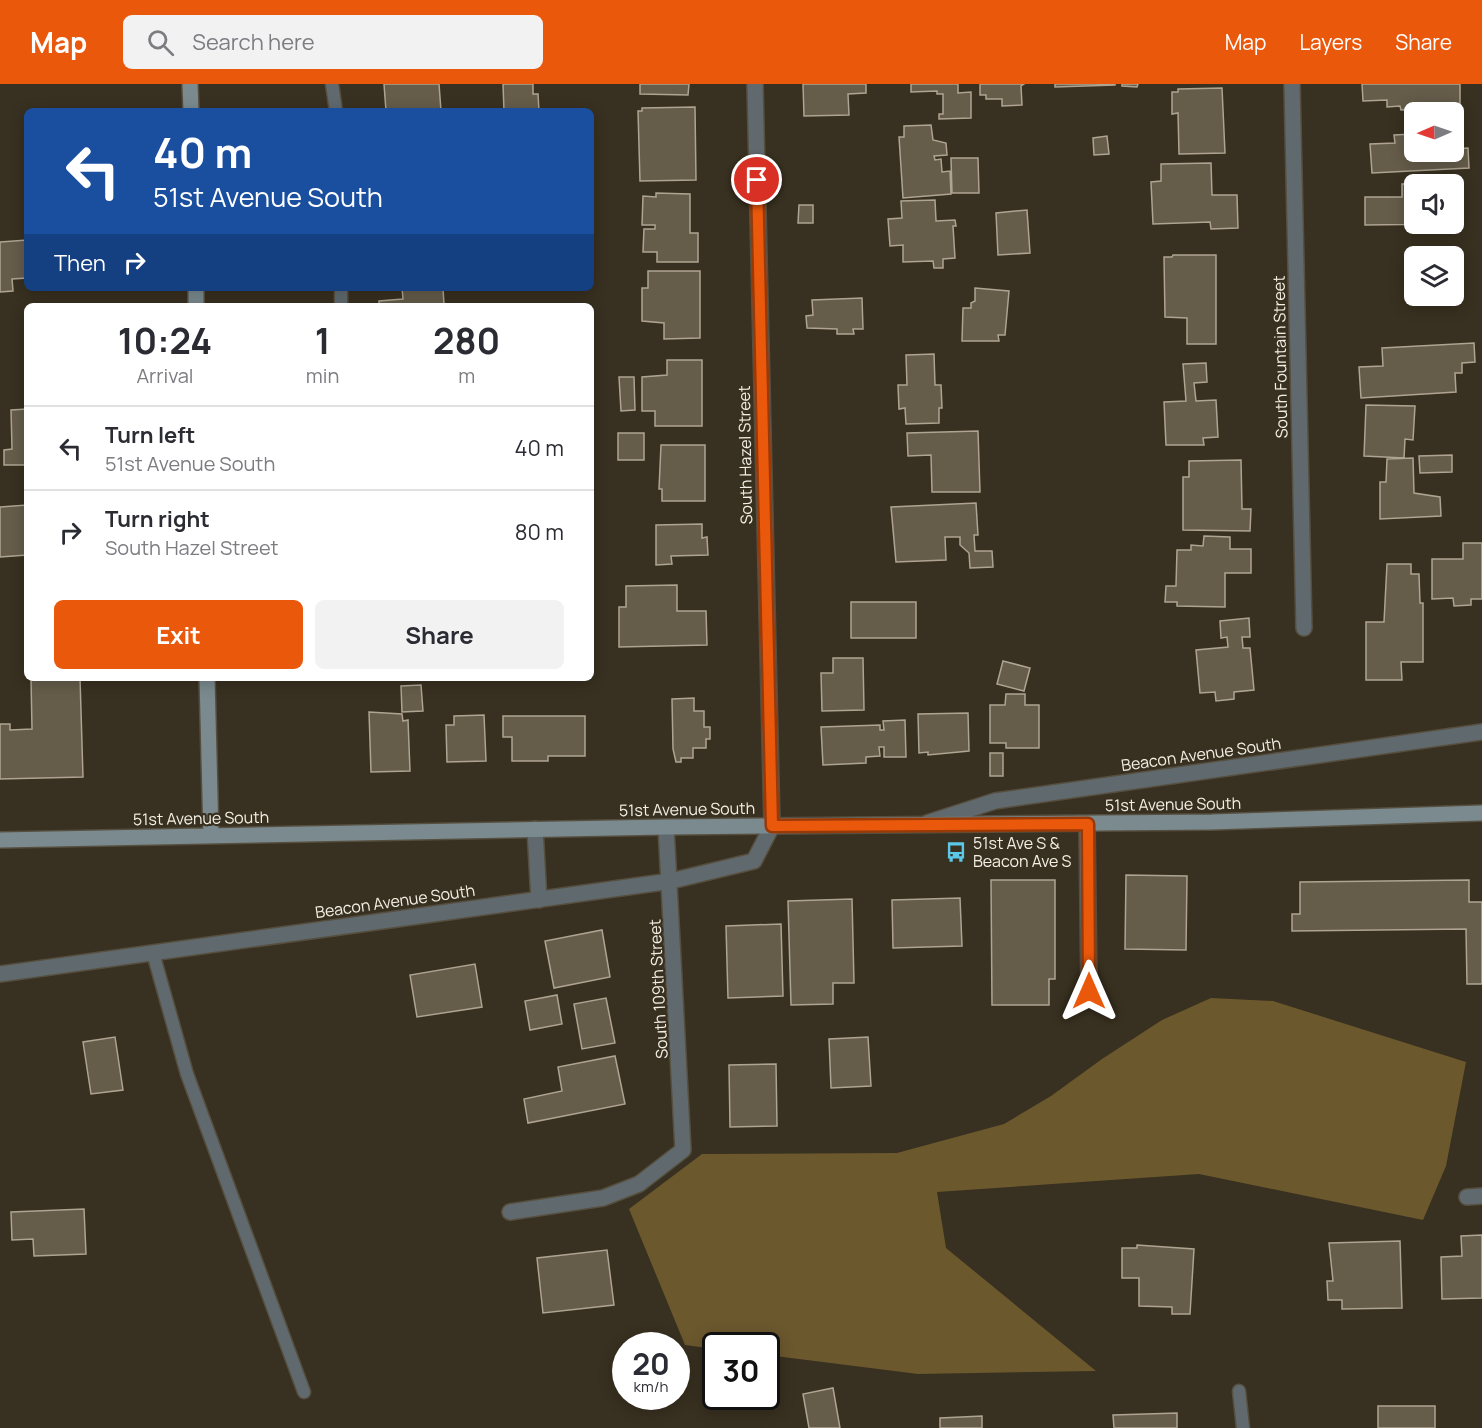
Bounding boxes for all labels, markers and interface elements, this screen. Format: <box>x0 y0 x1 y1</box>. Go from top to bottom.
search box <box>123 15 543 69</box>
text: Map <box>30 23 87 61</box>
icon: search <box>144 26 177 59</box>
text: Search here <box>192 27 315 57</box>
text: Map <box>1225 28 1266 56</box>
text: Layers <box>1299 28 1362 56</box>
text: Share <box>1395 28 1452 56</box>
north arrow <box>1404 102 1464 162</box>
map controls <box>1404 102 1464 306</box>
text: 40 m <box>153 123 252 181</box>
icon: left <box>54 132 132 210</box>
pin <box>731 154 782 205</box>
icon: arrive <box>740 163 773 196</box>
button: sound <box>1404 174 1464 234</box>
text: 51st Avenue South <box>153 178 383 215</box>
icon: right <box>118 246 151 279</box>
button: layers <box>1404 246 1464 306</box>
text: Then <box>54 248 106 278</box>
street label: South Fountain Street <box>1268 275 1292 439</box>
text: 10:24 <box>118 316 212 365</box>
text: 1 <box>315 316 331 365</box>
text: 280 <box>433 316 500 365</box>
text: Arrival <box>136 362 193 389</box>
text: min <box>306 362 339 389</box>
text: m <box>458 362 475 389</box>
street label: South Hazel Street <box>733 385 757 525</box>
text: Turn left <box>105 420 195 450</box>
icon: left <box>54 432 87 465</box>
text: 40 m <box>515 433 564 463</box>
text: 51st Avenue South <box>105 450 275 477</box>
text: Turn right <box>105 504 210 534</box>
icon: right <box>54 516 87 549</box>
text: 80 m <box>515 517 564 547</box>
text: South Hazel Street <box>105 534 279 561</box>
button: Exit <box>54 600 303 669</box>
button: Share <box>315 600 564 669</box>
street label: Beacon Avenue South <box>1120 732 1282 776</box>
street label: 51st Avenue South <box>1105 792 1241 816</box>
street label: 51st Avenue South <box>619 797 755 821</box>
street label: 51st Avenue South <box>133 806 269 830</box>
place label: 51st Ave S & Beacon Ave S <box>973 832 1072 872</box>
bus stop icon: 51st Ave S & Beacon Ave S <box>944 840 968 864</box>
street label: Beacon Avenue South <box>314 879 476 923</box>
street label: South 109th Street <box>643 919 673 1059</box>
position arrow <box>1057 959 1121 1023</box>
speed limit sign: 30 <box>702 1332 780 1410</box>
text: 20 <box>632 1343 670 1384</box>
text: km/h <box>634 1376 668 1397</box>

